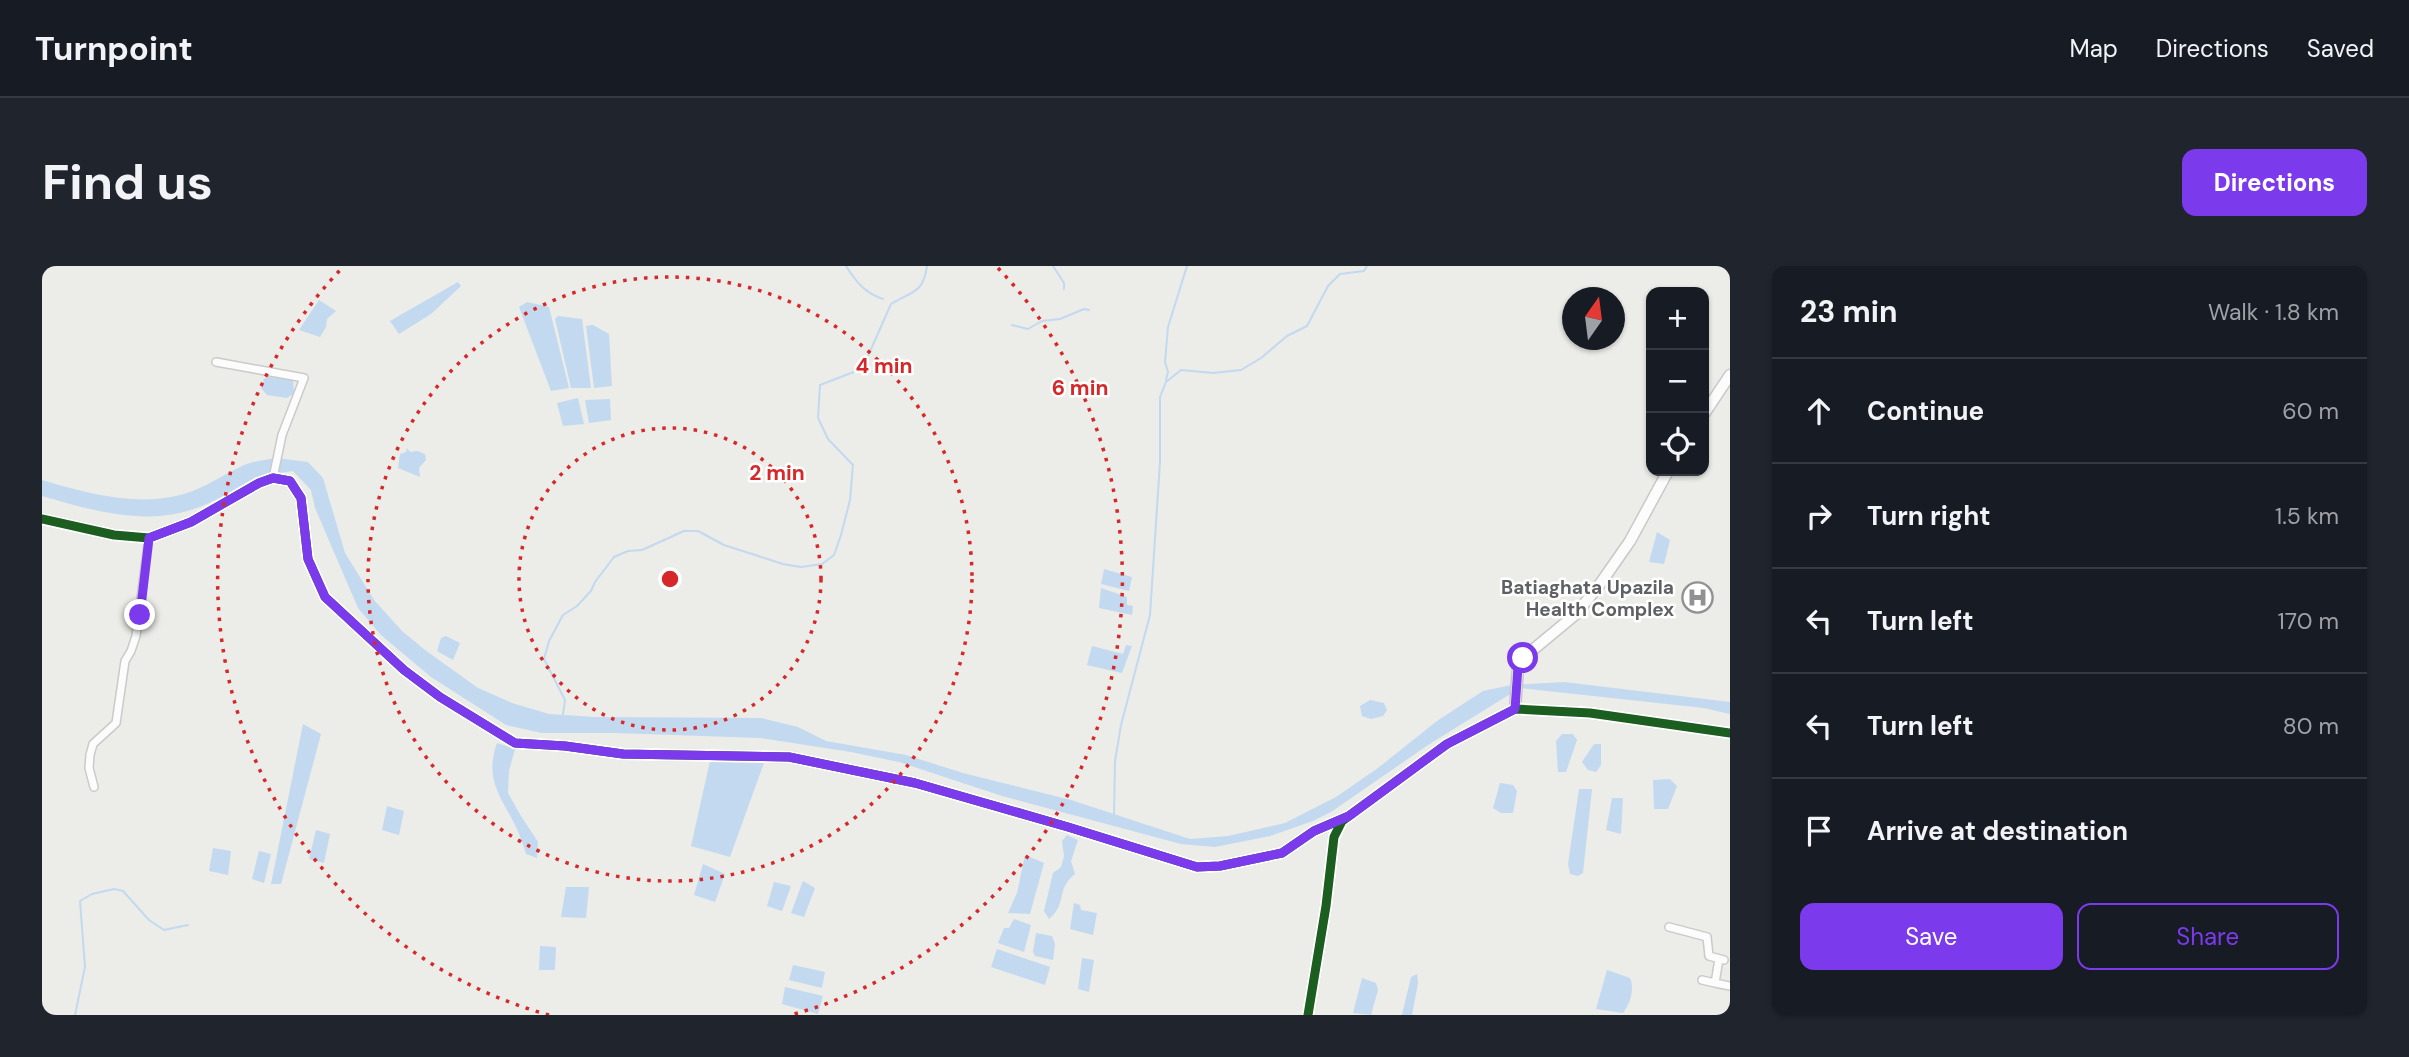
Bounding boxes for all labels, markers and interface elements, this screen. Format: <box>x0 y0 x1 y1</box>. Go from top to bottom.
text: Turnpoint <box>35 27 193 70</box>
text: Map <box>2070 33 2118 64</box>
text: Directions <box>2156 33 2269 64</box>
text: Saved <box>2307 33 2374 64</box>
button: Directions <box>2182 149 2367 216</box>
text: Find us <box>42 150 213 214</box>
north arrow <box>1562 287 1625 350</box>
map controls <box>1646 287 1709 476</box>
button: + <box>1646 287 1709 350</box>
text: 23 min <box>1800 292 1897 331</box>
text: Walk · 1.8 km <box>2208 297 2339 327</box>
button: − <box>1646 350 1709 413</box>
text: 4 min <box>855 352 913 380</box>
text: 6 min <box>1052 374 1108 402</box>
icon: ahead <box>1800 392 1838 430</box>
text: Continue <box>1867 394 1984 428</box>
text: 60 m <box>2282 396 2339 426</box>
button: locate <box>1646 413 1709 476</box>
text: 2 min <box>749 459 805 487</box>
icon: right <box>1800 497 1838 535</box>
text: Turn right <box>1867 499 1991 533</box>
text: 1.5 km <box>2275 501 2339 531</box>
centre of rings <box>658 567 682 591</box>
place label: Batiaghata Upazila Health Complex <box>1501 575 1674 622</box>
hospital icon: Batiaghata Upazila Health Complex <box>1680 581 1714 615</box>
route end <box>124 599 155 630</box>
icon: left <box>1800 602 1838 640</box>
text: Turn left <box>1867 604 1974 638</box>
text: 170 m <box>2278 606 2339 636</box>
route start <box>1507 642 1538 673</box>
icon: left <box>1800 707 1838 745</box>
text: Turn left <box>1867 709 1974 743</box>
text: 80 m <box>2283 711 2339 741</box>
icon: arrive <box>1800 812 1838 850</box>
text: Arrive at destination <box>1867 814 2128 848</box>
button: Save <box>1800 903 2063 970</box>
button: Share <box>2077 903 2339 970</box>

